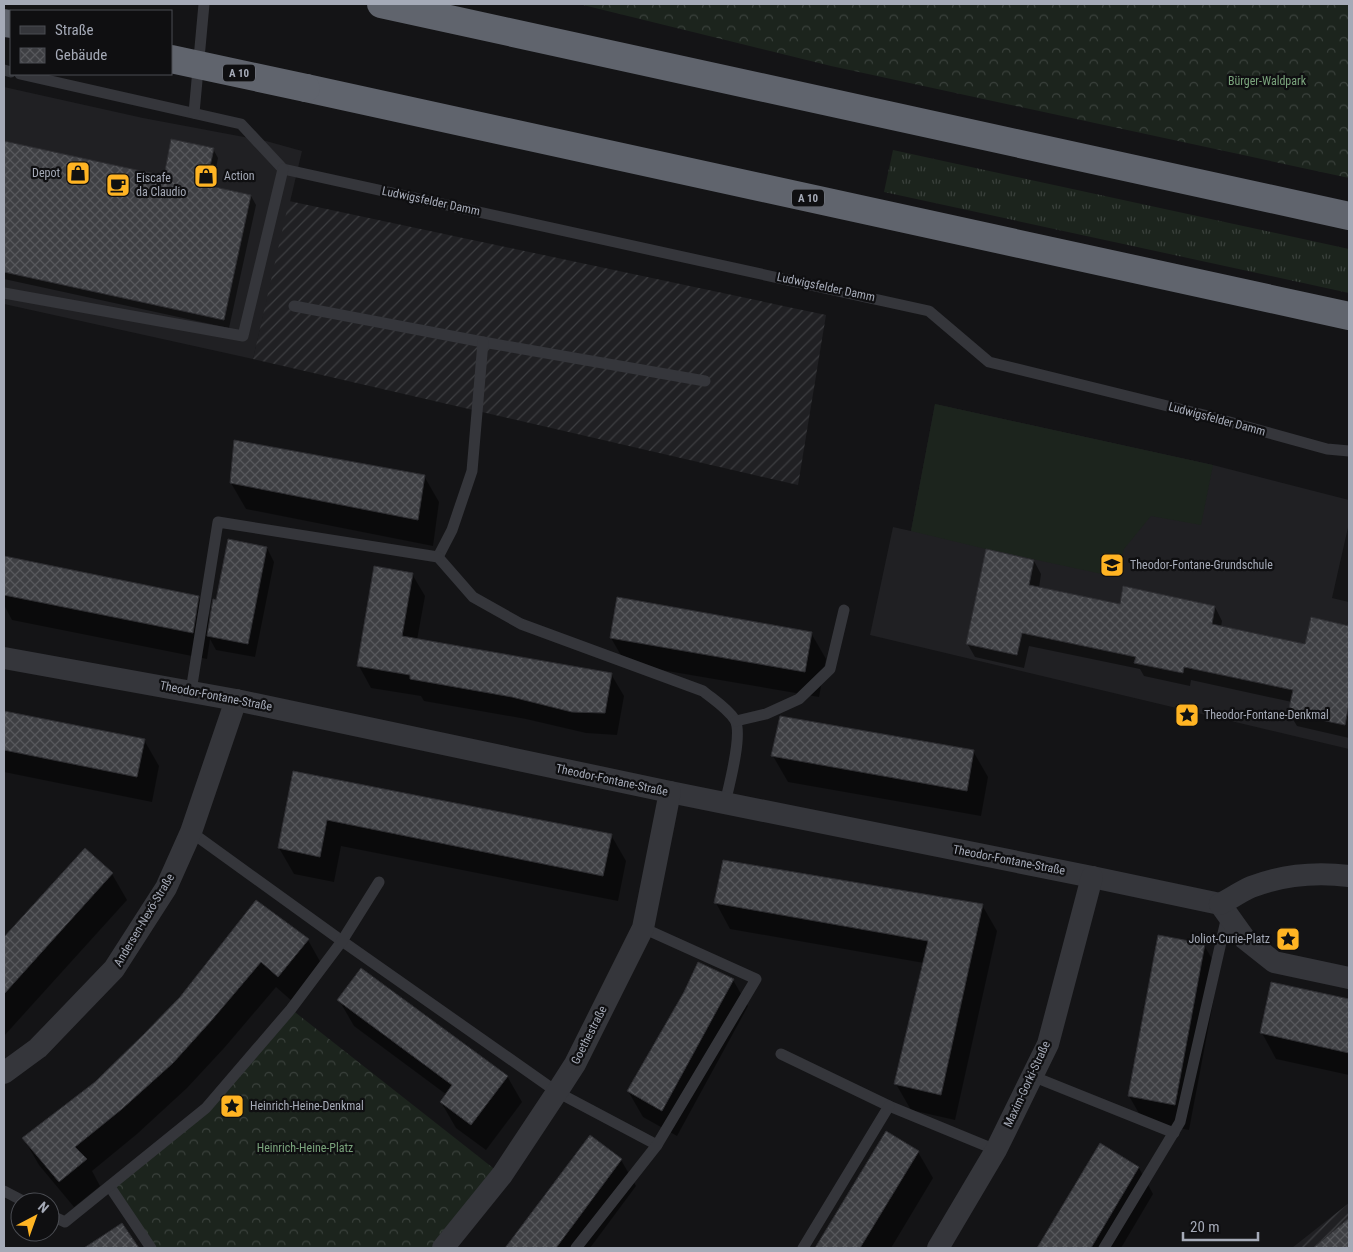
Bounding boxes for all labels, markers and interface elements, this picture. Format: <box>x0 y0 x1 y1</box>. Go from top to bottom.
legend <box>10 10 172 75</box>
text: Straße <box>55 21 94 39</box>
text: Gebäude <box>55 46 107 64</box>
road number: A 10 <box>223 64 255 82</box>
park label: Bürger-Waldpark <box>1228 74 1307 88</box>
shop icon: Depot <box>65 160 91 186</box>
shop icon: Action <box>193 163 219 189</box>
place label: Depot <box>32 166 60 180</box>
place label: Action <box>224 169 255 183</box>
place label: Eiscafe da Claudio <box>136 171 186 199</box>
cafe icon: Eiscafe da Claudio <box>105 172 131 198</box>
street label: Ludwigsfelder Damm <box>381 184 481 218</box>
road number: A 10 <box>792 190 824 207</box>
street label: Ludwigsfelder Damm <box>776 270 876 304</box>
street label: Ludwigsfelder Damm <box>1167 399 1267 439</box>
school or university icon: Theodor-Fontane-Grundschule <box>1099 552 1125 578</box>
place label: Theodor-Fontane-Grundschule <box>1130 558 1273 572</box>
street label: Theodor-Fontane-Straße <box>159 678 274 714</box>
place icon: Theodor-Fontane-Denkmal <box>1174 702 1200 728</box>
place label: Theodor-Fontane-Denkmal <box>1204 708 1329 722</box>
street label: Theodor-Fontane-Straße <box>555 761 670 799</box>
street label: Theodor-Fontane-Straße <box>952 842 1067 878</box>
street label: Andersen-Nexö-Straße <box>111 871 177 969</box>
place icon: Joliot-Curie-Platz <box>1275 926 1301 952</box>
place label: Joliot-Curie-Platz <box>1189 932 1270 946</box>
street label: Goethestraße <box>568 1003 610 1067</box>
street label: Maxim-Gorki-Straße <box>1001 1038 1053 1129</box>
place icon: Heinrich-Heine-Denkmal <box>219 1093 245 1119</box>
place label: Heinrich-Heine-Denkmal <box>250 1099 364 1113</box>
park label: Heinrich-Heine-Platz <box>257 1141 353 1155</box>
north arrow <box>10 1192 60 1242</box>
text: N <box>35 1198 52 1216</box>
scale bar <box>1183 1210 1258 1242</box>
text: 20 m <box>1190 1218 1220 1236</box>

